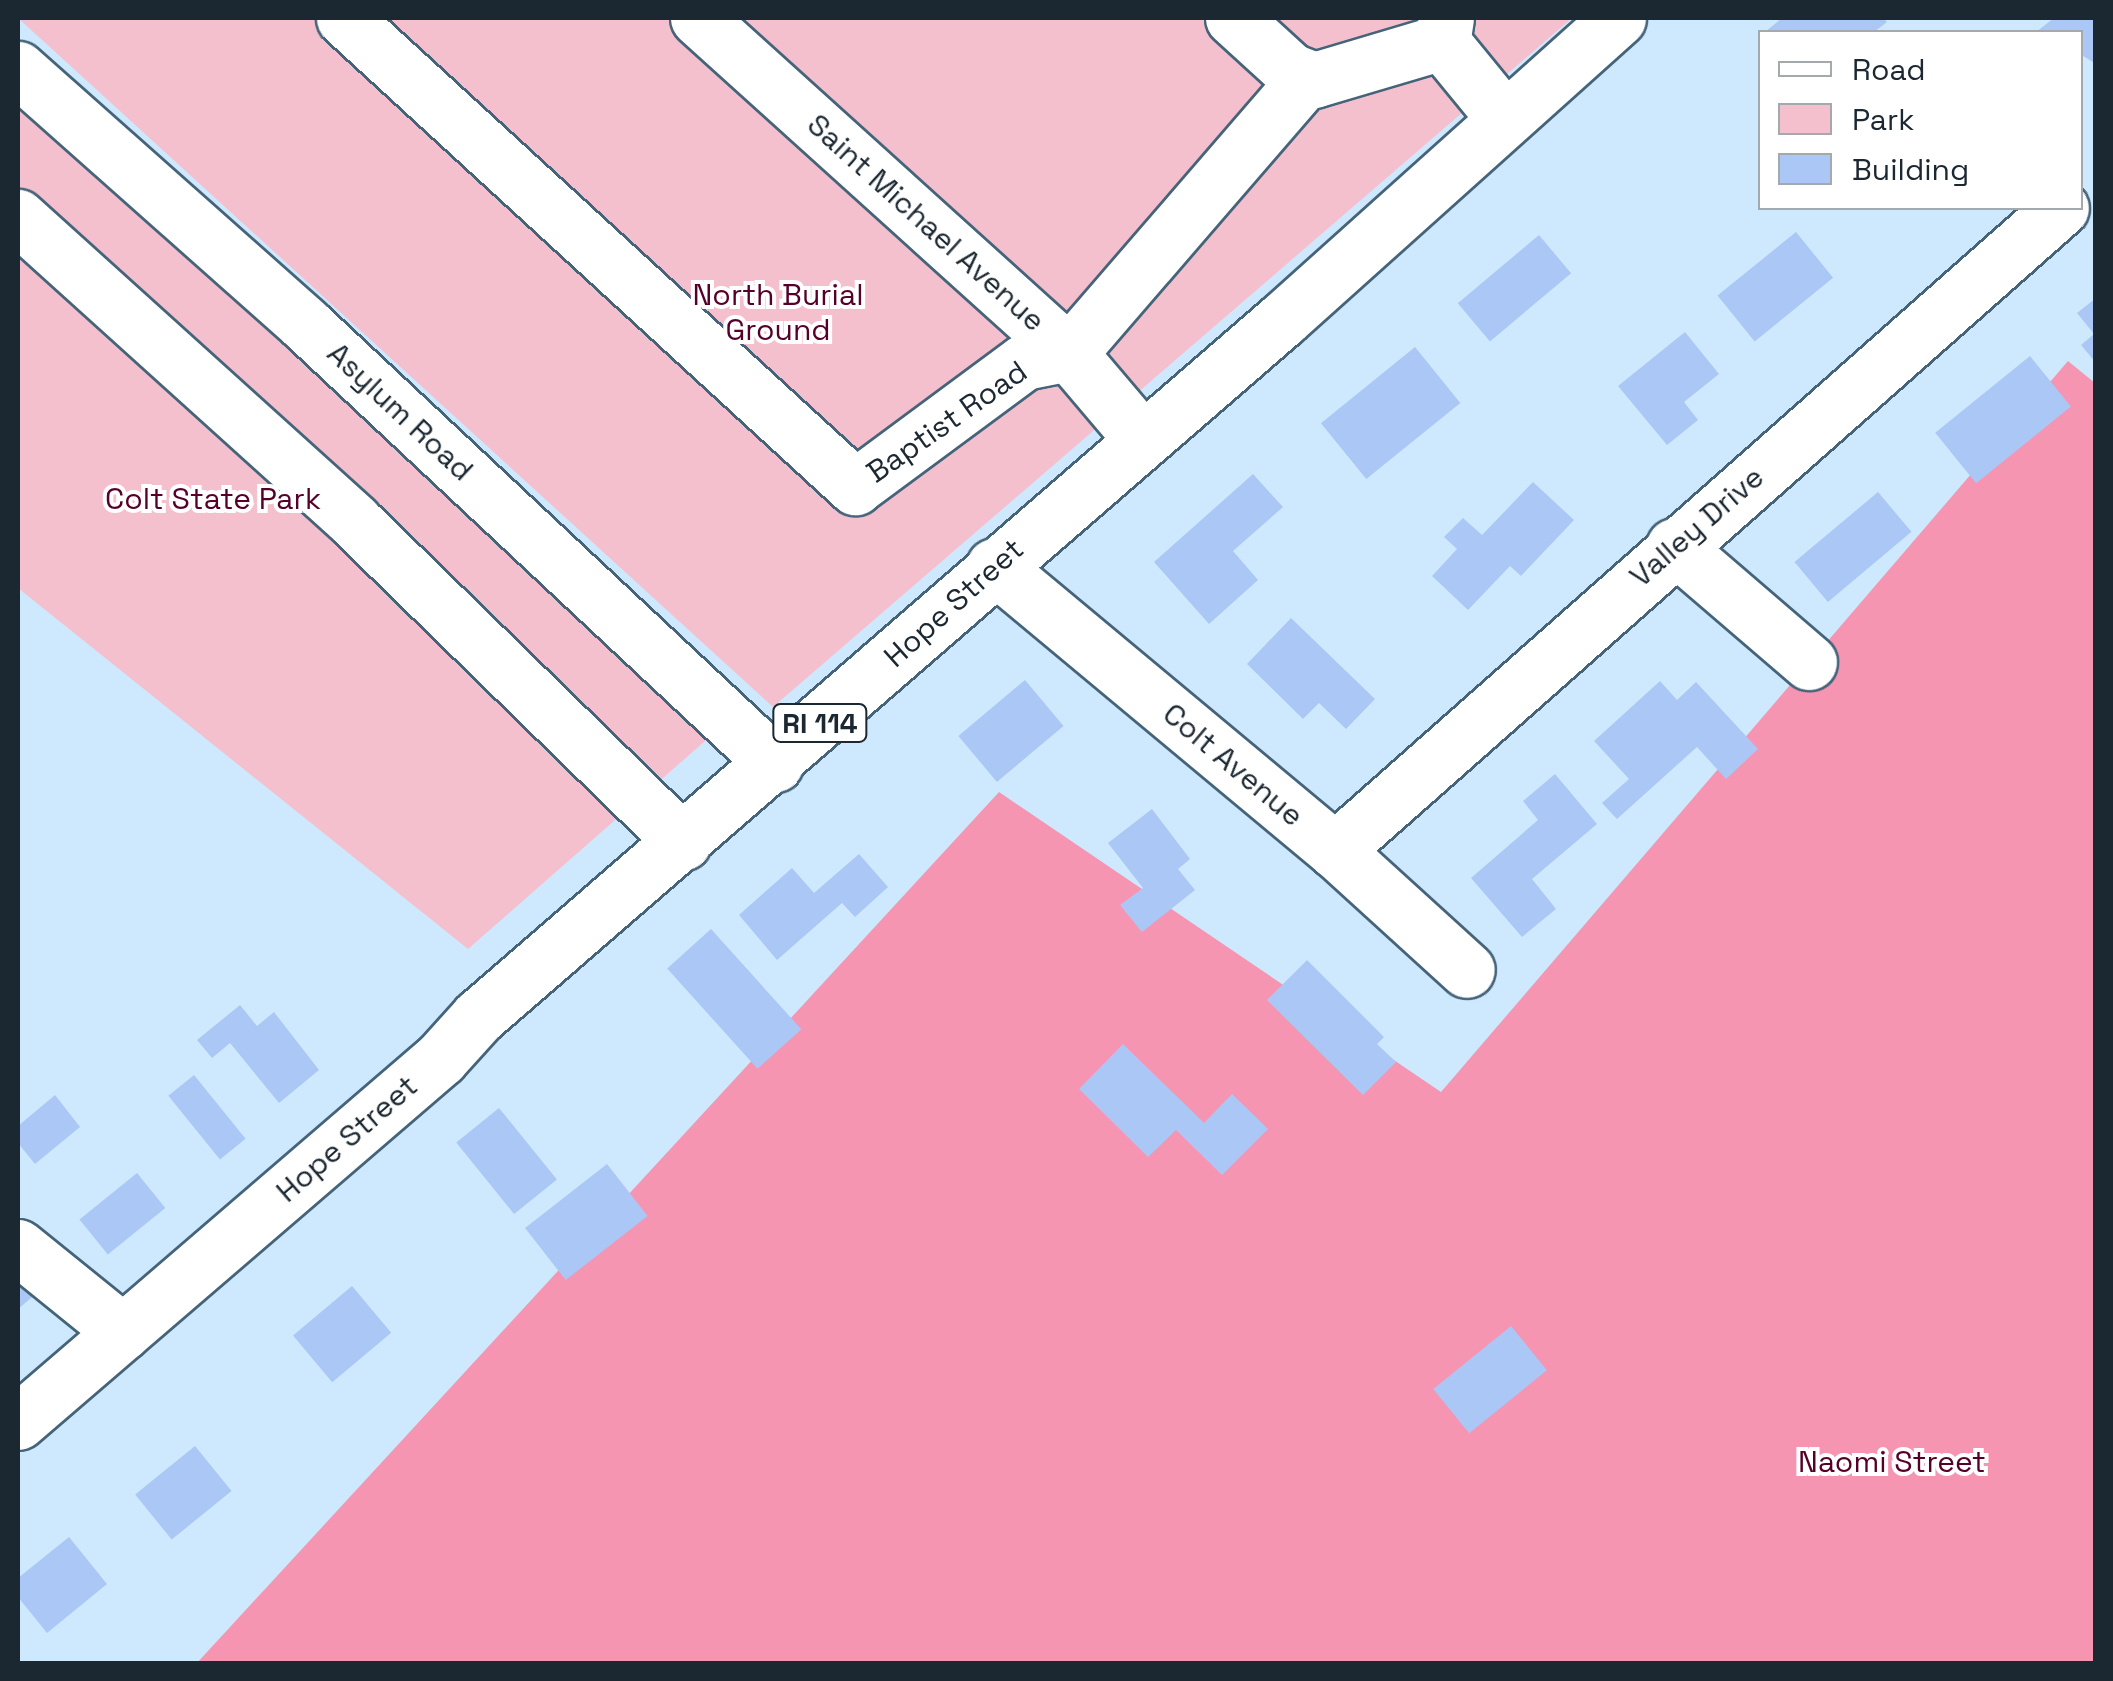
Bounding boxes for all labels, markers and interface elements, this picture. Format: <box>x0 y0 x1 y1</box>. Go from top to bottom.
legend <box>1758 30 2083 210</box>
text: Road <box>1852 50 1926 89</box>
text: Park <box>1852 100 1914 139</box>
street label: Saint Michael Avenue <box>800 107 1052 339</box>
text: Building <box>1852 150 1969 189</box>
park label: North Burial Ground <box>692 277 864 348</box>
street label: Asylum Road <box>320 335 480 489</box>
street label: Baptist Road <box>860 353 1034 491</box>
street label: Valley Drive <box>1623 459 1771 595</box>
park label: Colt State Park <box>105 481 321 517</box>
street label: Hope Street <box>877 531 1031 675</box>
street label: Colt Avenue <box>1155 696 1311 834</box>
road number: RI 114 <box>770 700 870 746</box>
street label: Hope Street <box>269 1068 425 1210</box>
park label: Naomi Street <box>1798 1444 1986 1480</box>

